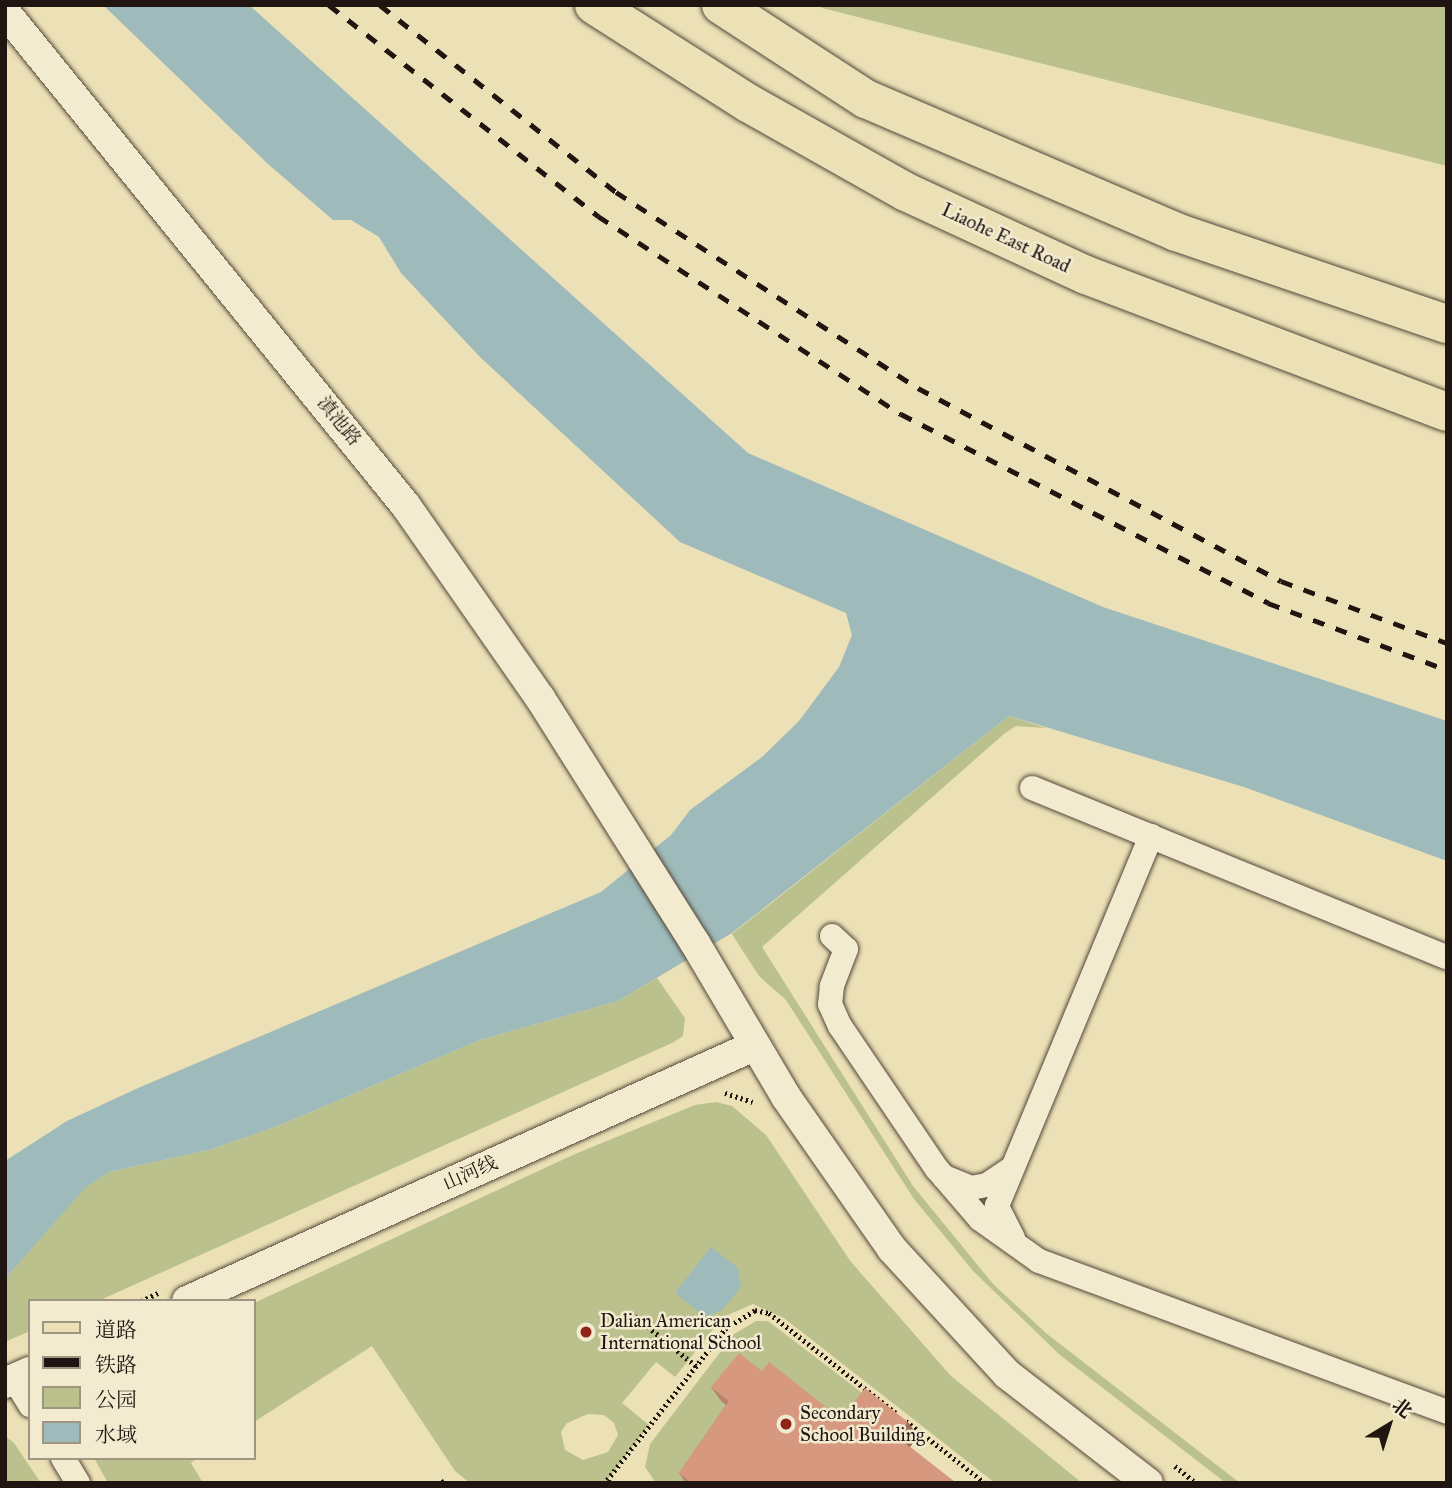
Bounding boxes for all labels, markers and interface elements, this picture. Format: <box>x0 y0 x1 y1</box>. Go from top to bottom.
street label: Liaohe East Road <box>938 198 1074 278</box>
street label: 滇池路 <box>312 392 366 450</box>
street label: 山河线 <box>439 1151 501 1195</box>
legend <box>28 1299 256 1460</box>
place label: Dalian American International School <box>600 1310 761 1354</box>
text: 道路 <box>95 1317 137 1343</box>
marker: Dalian American International School <box>578 1324 594 1340</box>
text: 铁路 <box>95 1352 137 1378</box>
text: 公园 <box>95 1387 137 1413</box>
north arrow <box>1354 1390 1424 1460</box>
text: 北 <box>1388 1393 1417 1423</box>
place label: Secondary School Building <box>800 1402 925 1446</box>
marker: Secondary School Building <box>778 1416 794 1432</box>
text: 水域 <box>95 1422 137 1448</box>

